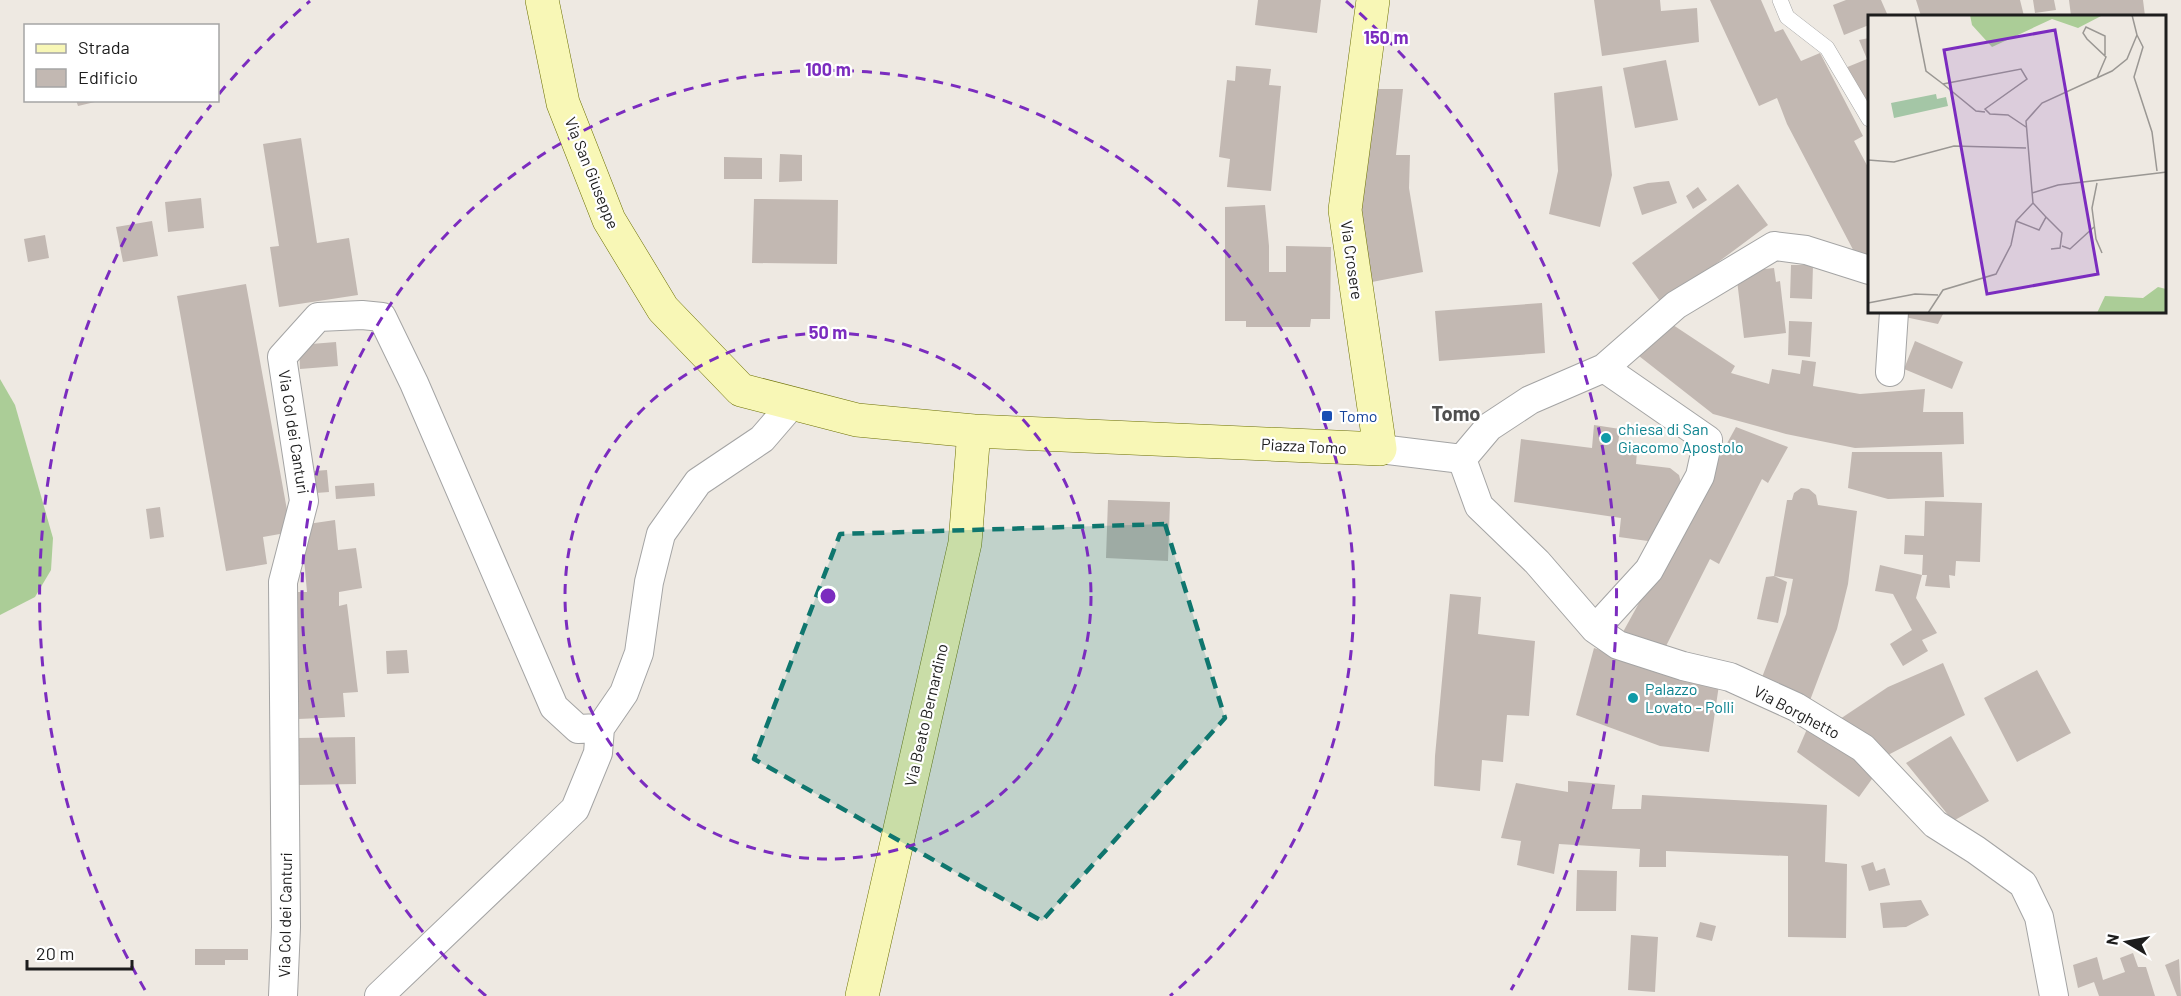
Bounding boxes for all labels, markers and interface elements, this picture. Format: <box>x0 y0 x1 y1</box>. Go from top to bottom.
inset map <box>1868 15 2166 314</box>
legend <box>24 24 219 102</box>
text: 150 m <box>1364 26 1408 48</box>
text: Strada <box>78 36 130 58</box>
text: 100 m <box>805 58 851 80</box>
text: Edificio <box>78 66 138 88</box>
street label: Via San Giuseppe <box>561 114 624 232</box>
street label: Via Crosere <box>1338 219 1367 301</box>
text: 50 m <box>809 321 847 343</box>
street label: Via Col dei Canturi <box>275 368 314 495</box>
district label: Tomo <box>1432 401 1480 425</box>
place label: Tomo <box>1339 406 1378 425</box>
marker: Tomo <box>1320 409 1334 423</box>
place label: chiesa di San Giacomo Apostolo <box>1618 419 1744 456</box>
marker: chiesa di San Giacomo Apostolo <box>1599 431 1613 445</box>
street label: Piazza Tomo <box>1261 434 1347 457</box>
centre of rings <box>818 586 838 606</box>
street label: Via Beato Bernardino <box>900 642 951 788</box>
place label: Palazzo Lovato - Polli <box>1645 679 1734 716</box>
street label: Via Borghetto <box>1751 681 1844 742</box>
marker: Palazzo Lovato - Polli <box>1626 691 1640 705</box>
street label: Via Col dei Canturi <box>274 852 295 978</box>
north arrow <box>2097 912 2157 972</box>
text: N <box>2101 932 2122 946</box>
scale bar <box>27 933 132 971</box>
text: 20 m <box>36 942 74 964</box>

